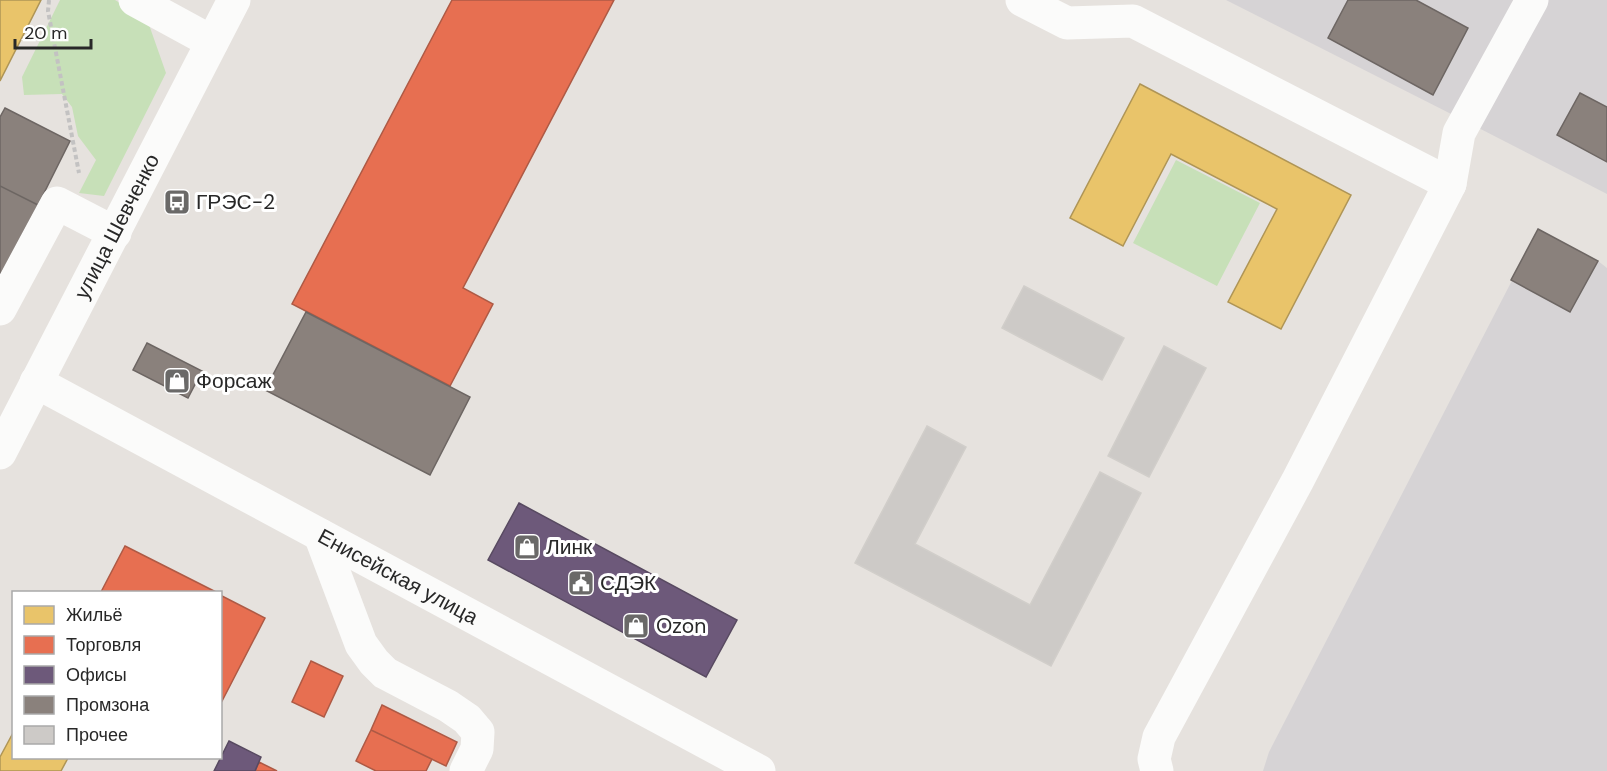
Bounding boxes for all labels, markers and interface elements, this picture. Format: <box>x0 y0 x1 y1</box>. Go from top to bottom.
scale bar <box>15 12 92 50</box>
text: 20 m <box>24 21 67 45</box>
street label: улица Шевченко <box>68 149 166 304</box>
bus stop icon: ГРЭС-2 <box>162 187 192 217</box>
place label: ГРЭС-2 <box>196 188 275 216</box>
shop icon: Форсаж <box>162 366 192 396</box>
place label: Форсаж <box>196 367 272 395</box>
street label: Енисейская улица <box>313 522 483 631</box>
shop icon: Линк <box>512 532 542 562</box>
place label: Линк <box>546 533 593 561</box>
public building icon: СДЭК <box>566 568 596 598</box>
place label: СДЭК <box>600 569 657 597</box>
legend <box>12 591 222 759</box>
text: Жильё <box>66 603 123 627</box>
shop icon: Ozon <box>621 611 651 641</box>
place label: Ozon <box>656 612 706 640</box>
text: Торговля <box>66 633 141 657</box>
text: Офисы <box>66 663 127 687</box>
text: Промзона <box>66 693 150 717</box>
text: Прочее <box>66 723 128 747</box>

